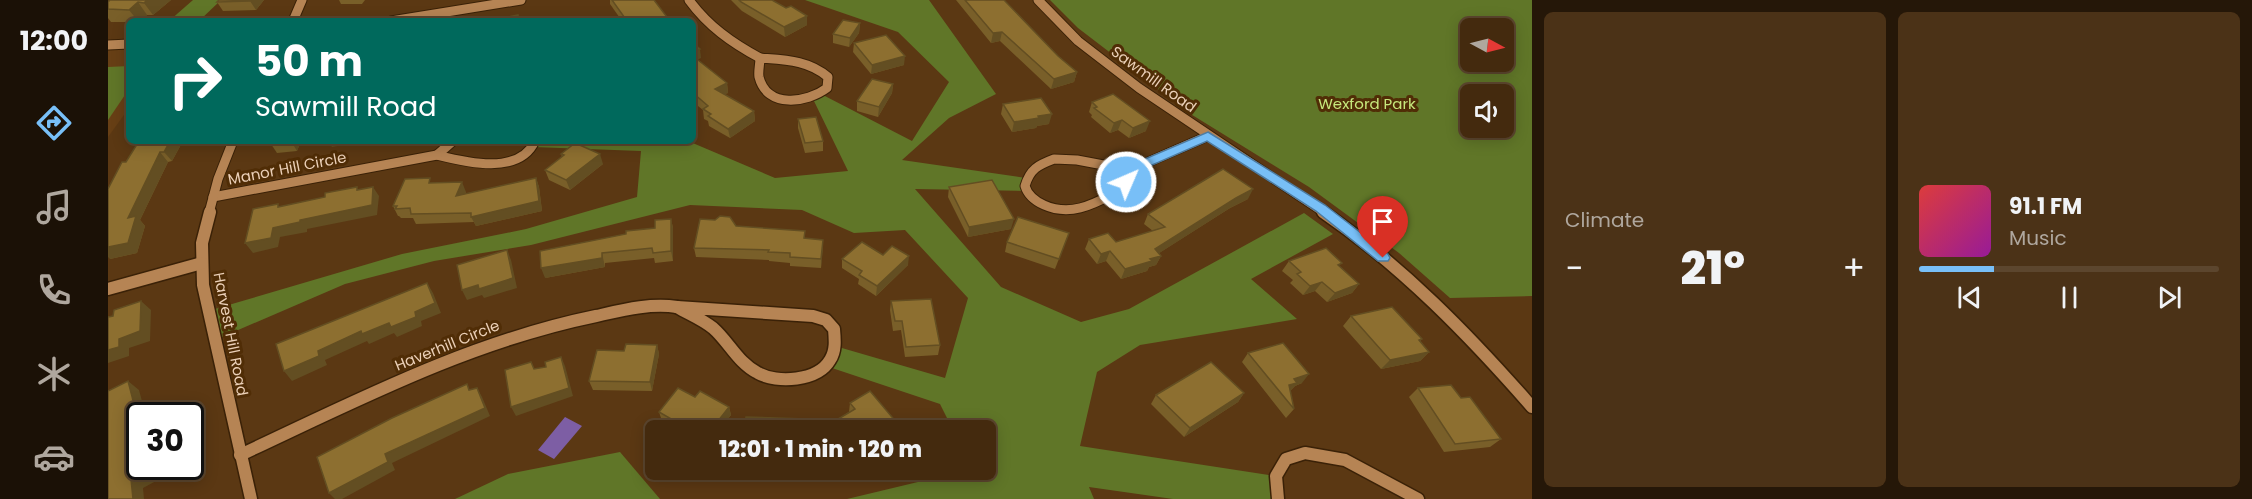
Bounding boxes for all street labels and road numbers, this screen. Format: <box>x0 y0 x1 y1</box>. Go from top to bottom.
street label: Sawmill Road <box>1107 41 1201 117</box>
street label: Manor Hill Circle <box>226 146 348 190</box>
street label: Harvest Hill Road <box>209 270 253 398</box>
street label: Haverhill Circle <box>391 314 503 376</box>

